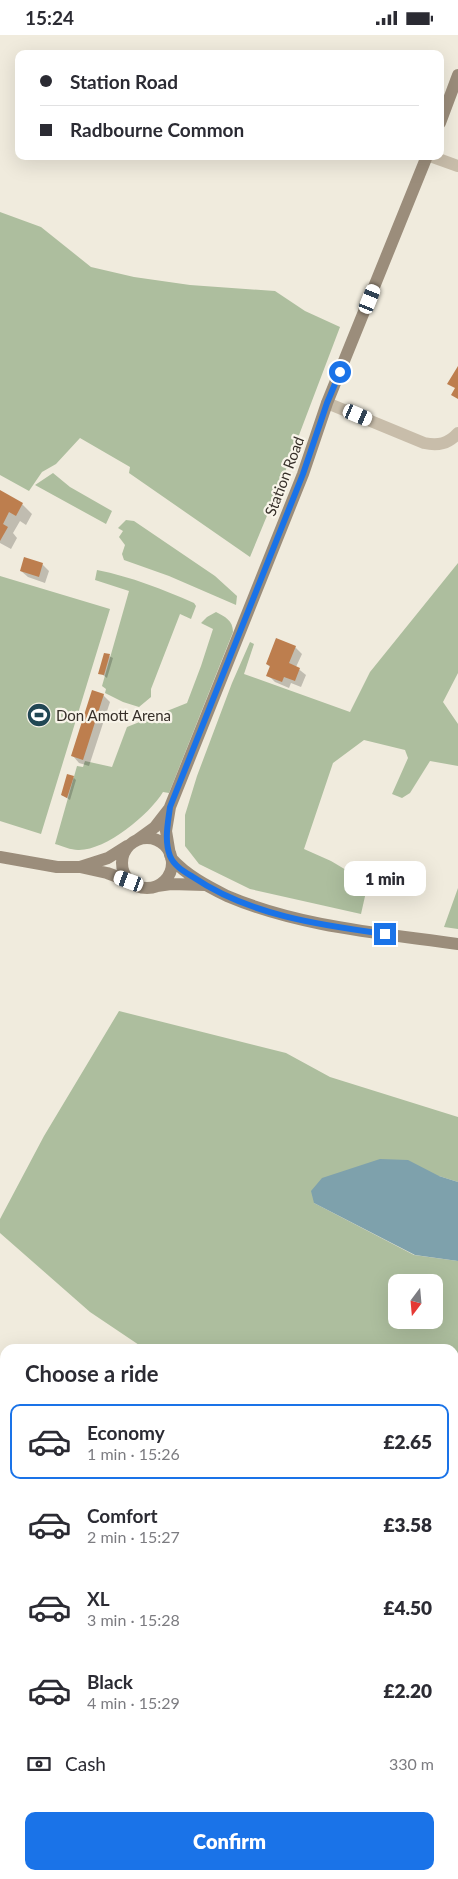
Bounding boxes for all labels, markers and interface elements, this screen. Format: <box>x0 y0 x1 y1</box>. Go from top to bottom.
text: 15:24 <box>25 6 74 29</box>
text: Station Road <box>70 70 178 93</box>
text: Radbourne Common <box>70 118 244 141</box>
car <box>357 282 382 316</box>
route start <box>329 361 351 383</box>
car <box>341 402 374 428</box>
street label: Station Road <box>261 434 307 518</box>
sports icon: Don Amott Arena <box>26 702 52 728</box>
place label: Don Amott Arena <box>56 706 171 724</box>
callout: 1 min <box>344 861 426 897</box>
car <box>112 869 145 893</box>
text: 1 min <box>365 869 405 888</box>
route end <box>374 923 396 945</box>
north arrow <box>388 1274 442 1329</box>
map controls <box>388 1274 443 1329</box>
text: Choose a ride <box>25 1360 159 1387</box>
icon: car <box>27 1419 72 1464</box>
text: Economy <box>87 1421 165 1444</box>
text: £2.65 <box>383 1430 432 1453</box>
text: 1 min · 15:26 <box>87 1444 180 1463</box>
icon: car <box>27 1502 72 1547</box>
text: Comfort <box>87 1504 158 1527</box>
text: £3.58 <box>383 1513 432 1536</box>
text: 2 min · 15:27 <box>87 1527 180 1546</box>
icon: car <box>27 1585 72 1630</box>
text: XL <box>87 1587 110 1610</box>
text: £4.50 <box>383 1596 432 1619</box>
text: 3 min · 15:28 <box>87 1610 180 1629</box>
icon: car <box>27 1668 72 1713</box>
text: Black <box>87 1670 133 1693</box>
text: £2.20 <box>383 1679 432 1702</box>
text: 4 min · 15:29 <box>87 1693 180 1712</box>
icon: cash <box>25 1750 53 1778</box>
text: Cash <box>65 1752 106 1775</box>
text: 330 m <box>389 1754 434 1773</box>
button: Confirm <box>25 1812 434 1870</box>

